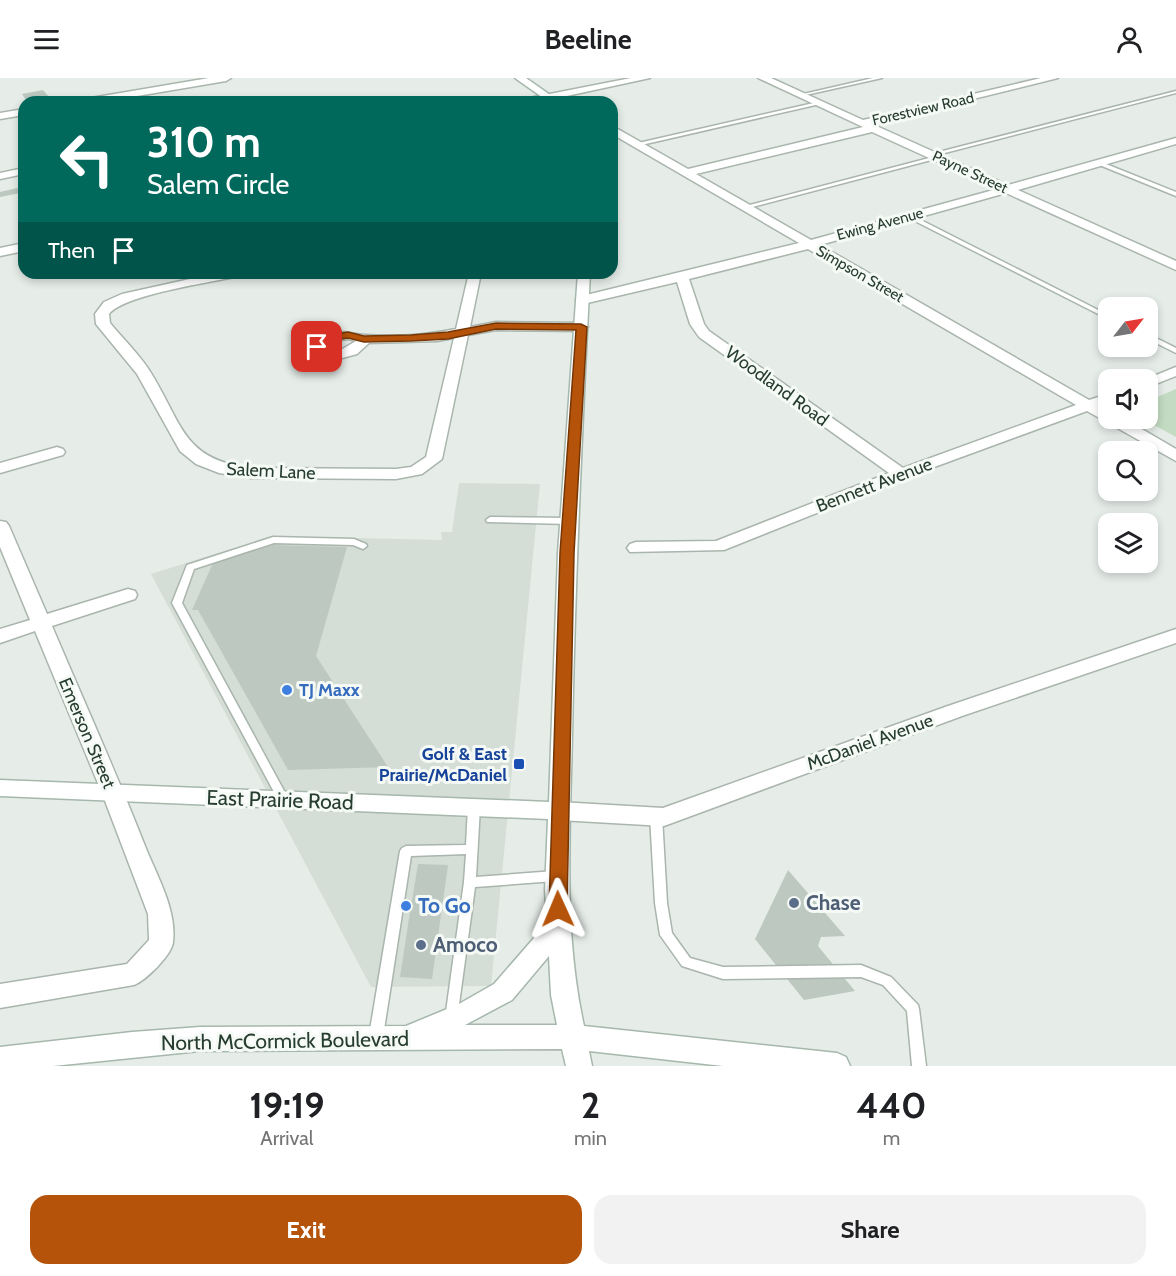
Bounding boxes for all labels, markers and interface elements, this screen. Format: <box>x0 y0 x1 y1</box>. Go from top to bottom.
icon: menu <box>30 23 63 56</box>
text: Beeline <box>544 23 632 56</box>
icon: person <box>1113 23 1146 56</box>
street label: Forestview Road <box>870 89 976 129</box>
text: 310 m <box>147 116 261 168</box>
icon: left <box>48 120 126 198</box>
street label: Payne Street <box>930 147 1010 197</box>
text: Salem Circle <box>147 168 289 201</box>
street label: Ewing Avenue <box>835 204 926 244</box>
icon: arrive <box>107 234 140 267</box>
text: Then <box>48 237 95 264</box>
street label: Simpson Street <box>813 242 907 306</box>
north arrow <box>1098 297 1158 357</box>
map controls <box>1098 297 1158 573</box>
pin <box>291 321 342 372</box>
icon: arrive <box>300 330 333 363</box>
street label: Woodland Road <box>721 341 833 431</box>
button: sound <box>1098 369 1158 429</box>
button: search <box>1098 441 1158 501</box>
street label: Bennett Avenue <box>813 453 935 517</box>
street label: Salem Lane <box>226 458 316 484</box>
button: layers <box>1098 513 1158 573</box>
street label: Emerson Street <box>54 674 120 792</box>
place label: TJ Maxx <box>299 679 360 701</box>
marker: TJ Maxx <box>280 683 294 697</box>
street label: McDaniel Avenue <box>804 709 936 775</box>
place label: Golf & East Prairie/McDaniel <box>379 743 507 786</box>
marker: Golf & East Prairie/McDaniel <box>512 757 526 771</box>
street label: East Prairie Road <box>206 784 354 815</box>
position arrow <box>526 877 590 941</box>
place label: Chase <box>806 890 861 915</box>
place label: To Go <box>418 893 471 918</box>
marker: Chase <box>787 896 801 910</box>
marker: To Go <box>399 899 413 913</box>
place label: Amoco <box>433 932 498 957</box>
marker: Amoco <box>414 938 428 952</box>
street label: North McCormick Boulevard <box>161 1026 409 1055</box>
text: 19:19 <box>249 1083 324 1127</box>
text: 2 <box>581 1083 600 1127</box>
text: 440 <box>856 1083 927 1127</box>
text: Arrival <box>260 1126 314 1150</box>
text: min <box>574 1126 607 1150</box>
text: m <box>883 1126 900 1150</box>
button: Exit <box>30 1195 582 1264</box>
button: Share <box>594 1195 1146 1264</box>

